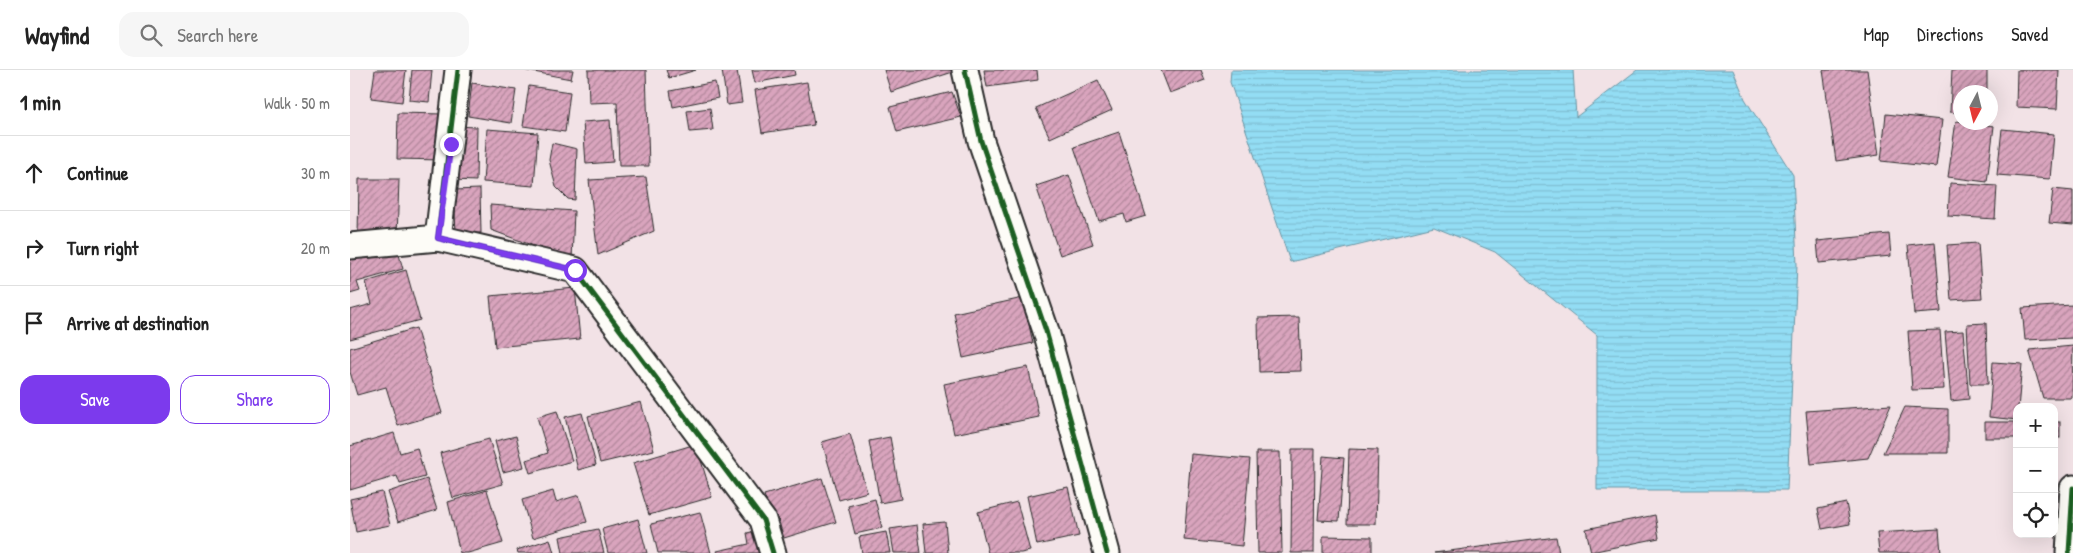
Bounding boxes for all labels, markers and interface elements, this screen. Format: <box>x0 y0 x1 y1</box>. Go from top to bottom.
search box <box>119 12 469 57</box>
text: Wayfind <box>25 19 89 51</box>
icon: search <box>137 21 165 49</box>
text: Search here <box>177 22 258 48</box>
text: Map <box>1864 22 1889 47</box>
text: Directions <box>1917 22 1983 47</box>
text: Saved <box>2011 22 2048 47</box>
north arrow <box>1953 85 1998 130</box>
text: 1 min <box>20 88 61 117</box>
text: Walk · 50 m <box>264 92 330 114</box>
route end <box>440 133 463 156</box>
icon: ahead <box>20 159 48 187</box>
text: Continue <box>67 160 128 186</box>
text: 30 m <box>301 162 330 184</box>
icon: right <box>20 234 48 262</box>
text: Turn right <box>67 235 138 261</box>
text: 20 m <box>301 237 330 259</box>
route start <box>564 259 587 282</box>
icon: arrive <box>20 309 48 337</box>
text: Arrive at destination <box>67 310 209 336</box>
button: Save <box>20 375 170 424</box>
button: Share <box>180 375 330 424</box>
map controls <box>2013 403 2058 538</box>
button: + <box>2013 403 2058 448</box>
button: − <box>2013 448 2058 493</box>
button: locate <box>2013 493 2058 538</box>

